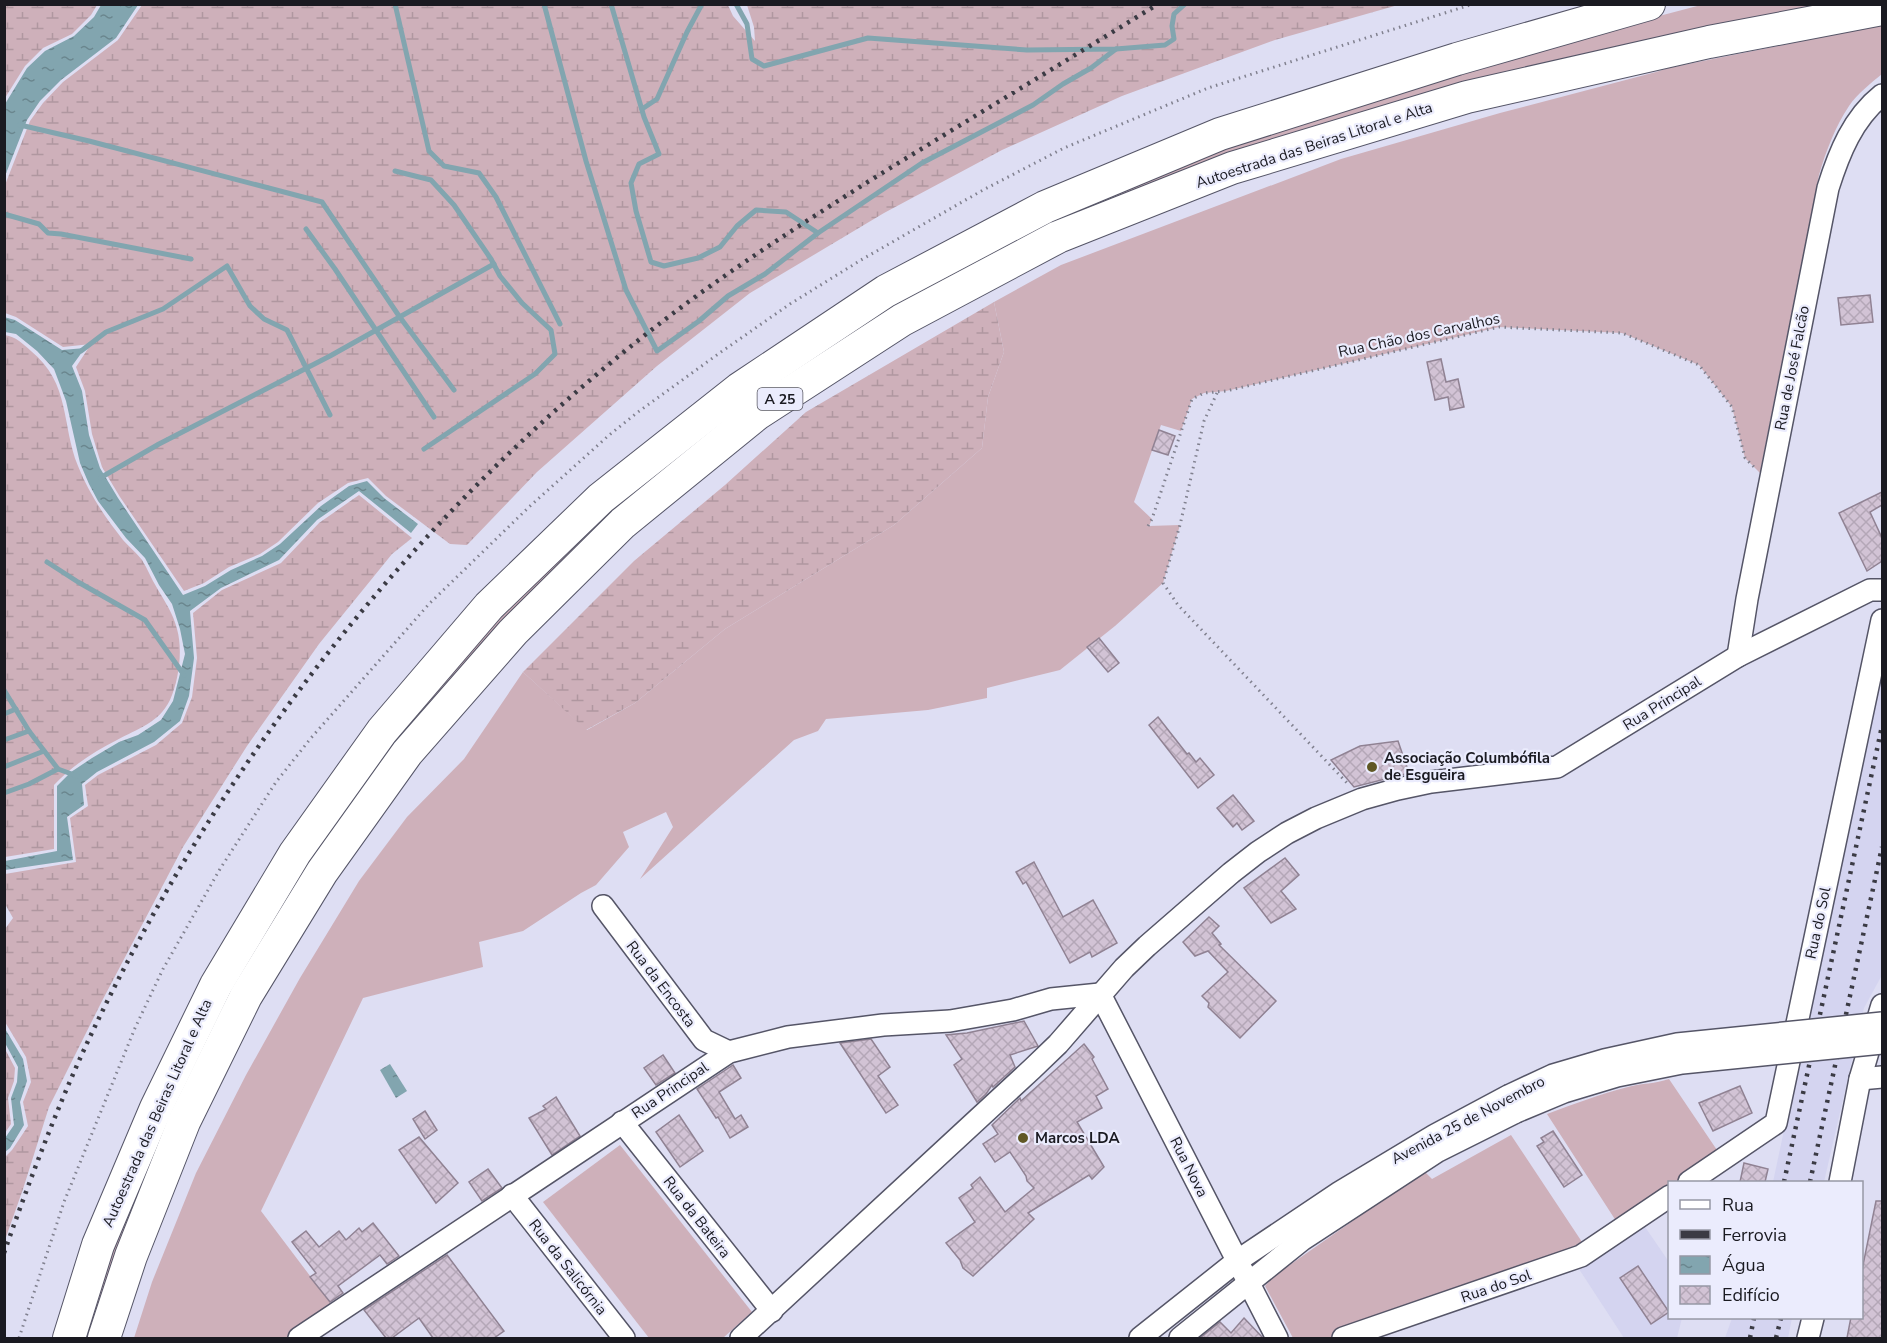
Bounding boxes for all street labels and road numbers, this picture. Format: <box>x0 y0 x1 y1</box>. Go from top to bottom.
street label: Autoestrada das Beiras Litoral e Alta <box>1193 97 1435 193</box>
street label: Rua de José Falcão <box>1770 304 1814 432</box>
street label: Rua Chão dos Carvalhos <box>1336 308 1502 362</box>
road number: A 25 <box>758 388 802 410</box>
street label: Rua Principal <box>1619 671 1705 735</box>
street label: Rua do Sol <box>1801 885 1836 961</box>
street label: Rua da Encosta <box>622 937 700 1031</box>
street label: Autoestrada das Beiras Litoral e Alta <box>97 996 217 1230</box>
street label: Rua Principal <box>628 1057 713 1123</box>
street label: Avenida 25 de Novembro <box>1388 1071 1548 1169</box>
street label: Rua Nova <box>1165 1133 1213 1201</box>
street label: Rua da Bateira <box>659 1172 735 1262</box>
street label: Rua da Salicórnia <box>524 1215 612 1319</box>
street label: Rua do Sol <box>1458 1264 1534 1307</box>

